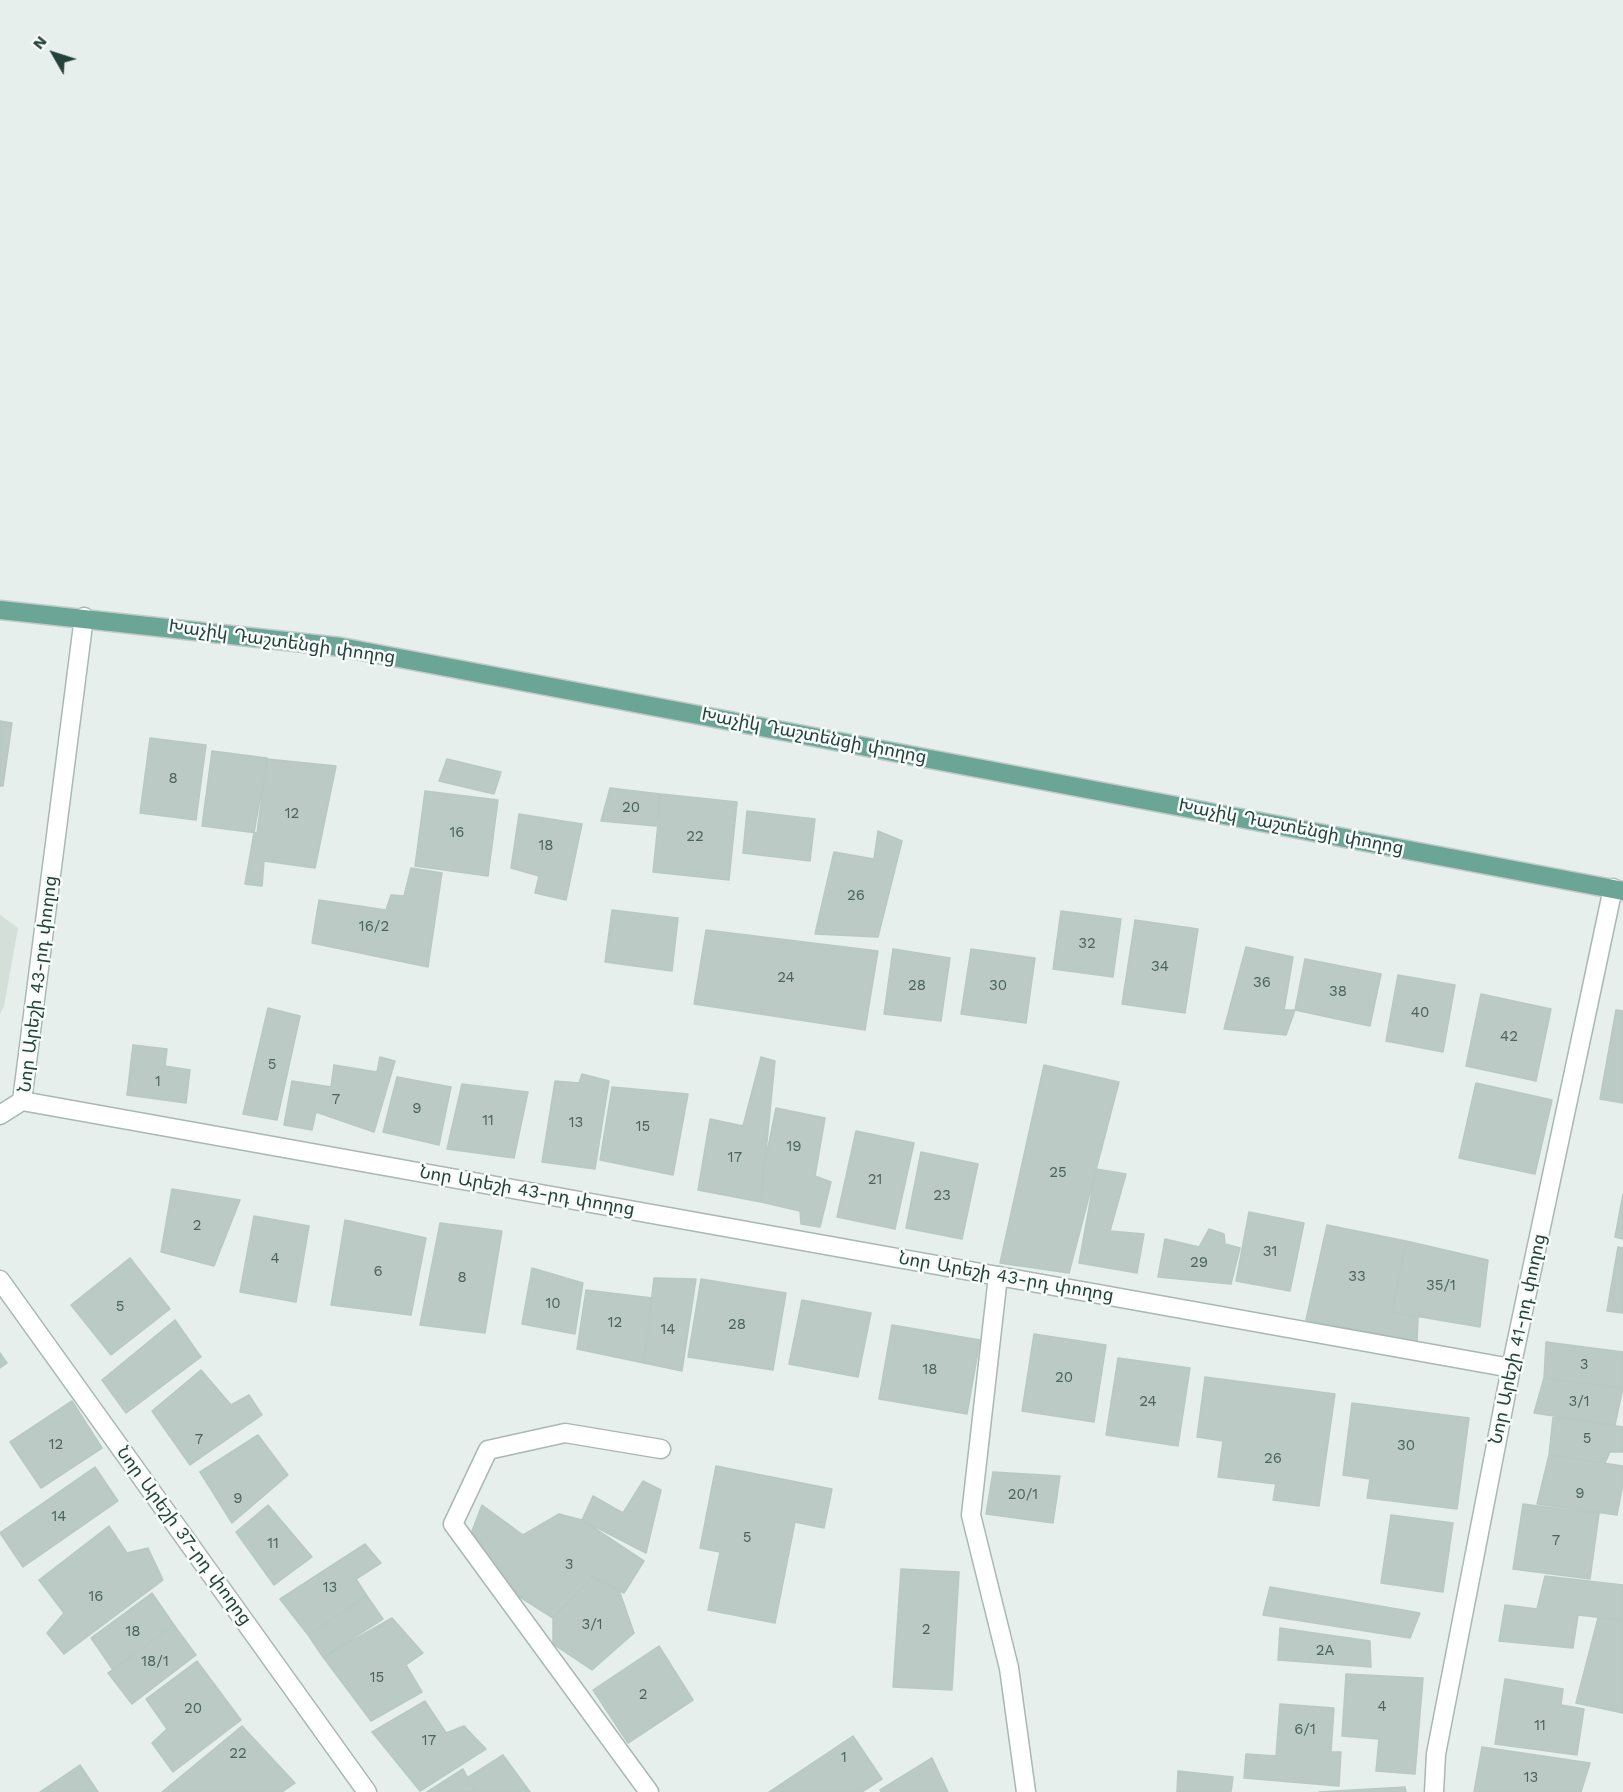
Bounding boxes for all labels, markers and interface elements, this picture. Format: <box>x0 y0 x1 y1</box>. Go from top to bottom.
north arrow <box>24 24 84 84</box>
text: N <box>29 32 51 53</box>
street label: Խաչիկ Դաշտենցի փողոց <box>167 615 397 669</box>
street label: Խաչիկ Դաշտենցի փողոց <box>700 704 928 768</box>
house number: 8 <box>168 770 178 788</box>
street label: Խաչիկ Դաշտենցի փողոց <box>1177 795 1405 859</box>
house number: 20 <box>622 799 640 817</box>
house number: 12 <box>285 805 299 823</box>
house number: 16 <box>450 824 464 842</box>
house number: 22 <box>686 828 704 846</box>
house number: 18 <box>538 837 554 855</box>
street label: Նոր Արեշի 43-րդ փողոց <box>14 874 62 1094</box>
house number: 26 <box>847 887 865 905</box>
house number: 16/2 <box>359 918 389 936</box>
house number: 32 <box>1078 935 1096 953</box>
house number: 34 <box>1151 958 1169 976</box>
house number: 24 <box>777 969 795 987</box>
house number: 36 <box>1253 974 1271 992</box>
house number: 28 <box>908 977 926 995</box>
house number: 30 <box>989 977 1007 995</box>
house number: 38 <box>1329 983 1347 1001</box>
house number: 40 <box>1411 1004 1429 1022</box>
house number: 42 <box>1500 1028 1518 1046</box>
house number: 5 <box>268 1056 276 1074</box>
house number: 1 <box>155 1073 161 1091</box>
house number: 7 <box>332 1091 340 1109</box>
house number: 9 <box>412 1100 422 1118</box>
house number: 11 <box>482 1112 494 1130</box>
house number: 13 <box>569 1114 583 1132</box>
house number: 15 <box>636 1118 650 1136</box>
house number: 19 <box>786 1138 802 1156</box>
house number: 17 <box>728 1149 742 1167</box>
street label: Նոր Արեշի 43-րդ փողոց <box>418 1161 636 1221</box>
house number: 25 <box>1049 1164 1067 1182</box>
house number: 21 <box>868 1171 882 1189</box>
house number: 23 <box>933 1187 951 1205</box>
house number: 2 <box>193 1217 201 1235</box>
street label: Նոր Արեշի 41-րդ փողոց <box>1485 1232 1551 1446</box>
house number: 31 <box>1263 1243 1277 1261</box>
street label: Նոր Արեշի 43-րդ փողոց <box>897 1247 1115 1307</box>
house number: 4 <box>270 1250 280 1268</box>
house number: 29 <box>1190 1254 1208 1272</box>
house number: 6 <box>373 1263 383 1281</box>
house number: 33 <box>1348 1268 1366 1286</box>
house number: 8 <box>457 1269 467 1287</box>
house number: 35/1 <box>1426 1277 1456 1295</box>
house number: 10 <box>545 1295 561 1313</box>
house number: 5 <box>116 1298 124 1316</box>
house number: 12 <box>608 1314 622 1332</box>
house number: 28 <box>728 1316 746 1334</box>
house number: 14 <box>660 1321 676 1339</box>
house number: 3 <box>1580 1356 1588 1374</box>
house number: 18 <box>922 1361 938 1379</box>
house number: 20 <box>1055 1369 1073 1387</box>
house number: 24 <box>1139 1393 1157 1411</box>
house number: 3/1 <box>1568 1393 1590 1411</box>
house number: 5 <box>1583 1430 1591 1448</box>
house number: 7 <box>195 1431 203 1449</box>
house number: 12 <box>49 1436 63 1454</box>
house number: 30 <box>1397 1437 1415 1455</box>
street label: Նոր Արեշի 37-րդ փողոց <box>112 1442 256 1630</box>
house number: 26 <box>1264 1450 1282 1468</box>
house number: 9 <box>1575 1485 1585 1503</box>
house number: 20/1 <box>1008 1486 1038 1504</box>
house number: 9 <box>233 1490 243 1508</box>
house number: 14 <box>51 1508 67 1526</box>
house number: 5 <box>743 1529 751 1547</box>
house number: 7 <box>1552 1532 1560 1550</box>
house number: 11 <box>267 1535 279 1553</box>
house number: 3 <box>565 1556 573 1574</box>
house number: 13 <box>323 1579 337 1597</box>
house number: 16 <box>89 1588 103 1606</box>
house number: 3/1 <box>581 1616 603 1634</box>
house number: 2 <box>922 1621 930 1639</box>
house number: 18 <box>125 1623 141 1641</box>
house number: 2A <box>1316 1642 1334 1660</box>
house number: 18/1 <box>141 1653 169 1671</box>
house number: 15 <box>370 1669 384 1687</box>
house number: 2 <box>639 1686 647 1704</box>
house number: 4 <box>1377 1698 1387 1716</box>
house number: 20 <box>184 1700 202 1718</box>
house number: 11 <box>1534 1717 1546 1735</box>
house number: 6/1 <box>1294 1721 1316 1739</box>
house number: 17 <box>422 1732 436 1750</box>
house number: 22 <box>229 1745 247 1763</box>
house number: 1 <box>841 1749 847 1767</box>
house number: 13 <box>1524 1769 1538 1787</box>

